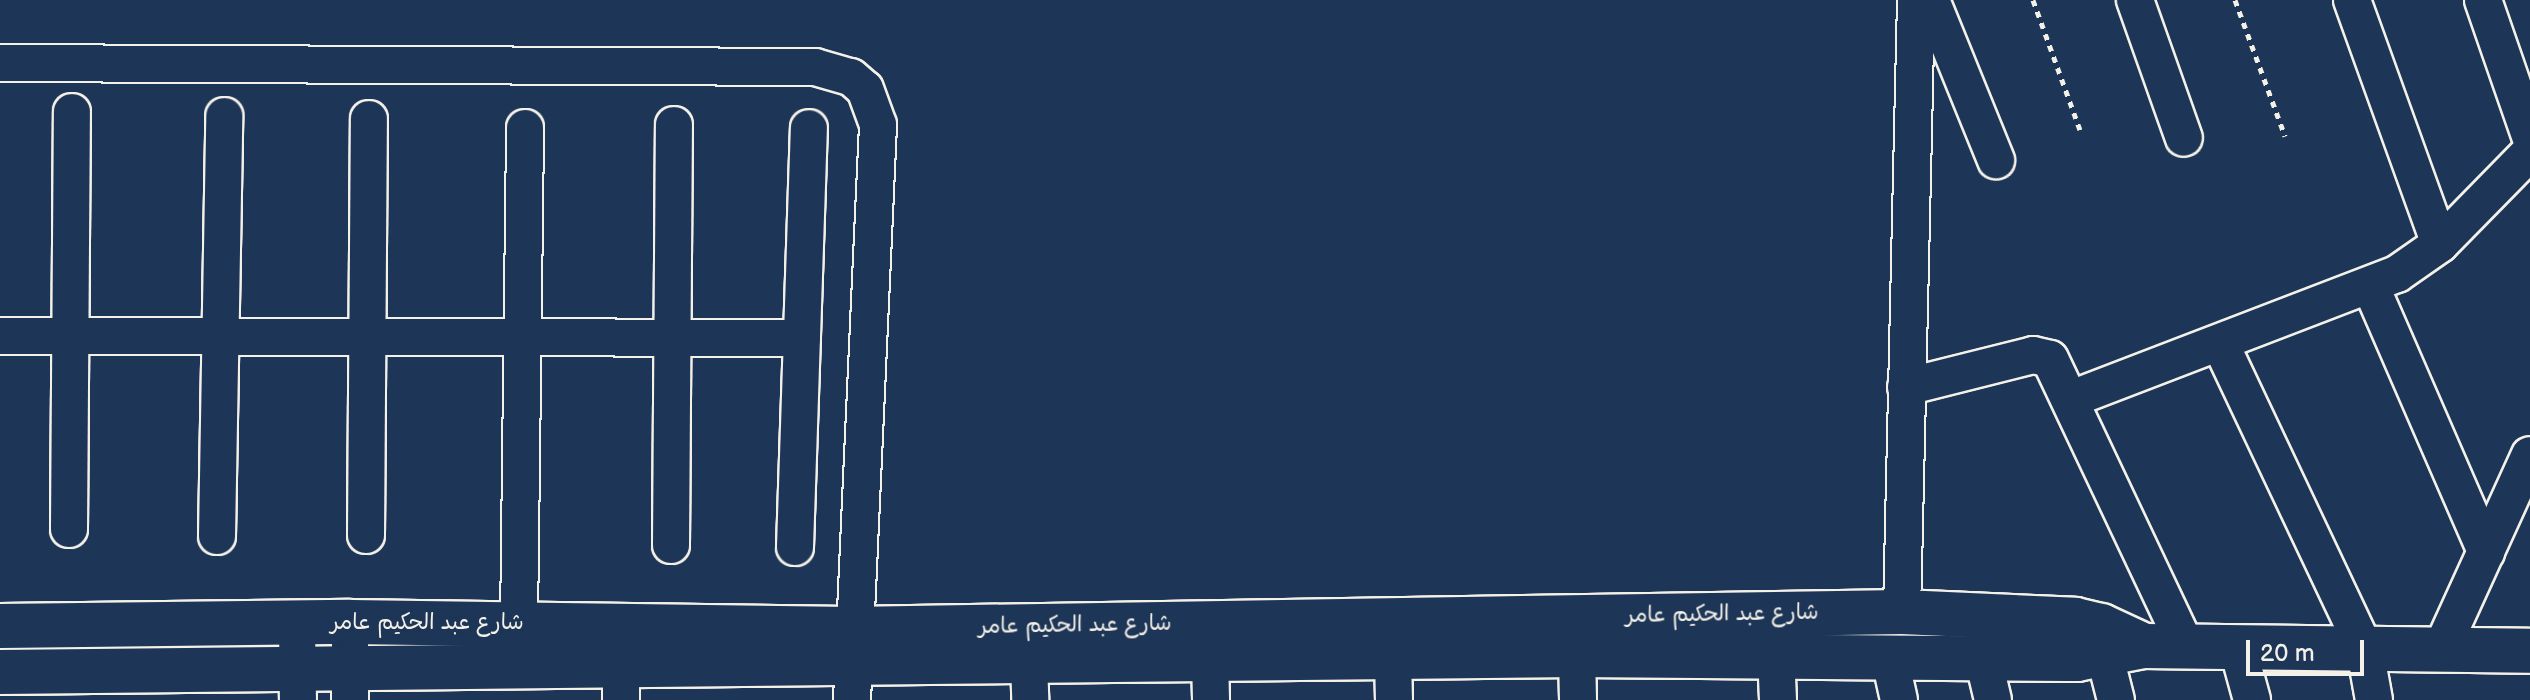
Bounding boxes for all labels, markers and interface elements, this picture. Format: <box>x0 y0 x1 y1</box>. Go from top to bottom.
street label: شارع عبد الحكيم عامر <box>1625 599 1819 629</box>
street label: شارع عبد الحكيم عامر <box>330 610 524 636</box>
street label: شارع عبد الحكيم عامر <box>978 610 1172 640</box>
scale bar <box>2250 624 2368 674</box>
text: 20 m <box>2260 639 2315 668</box>

